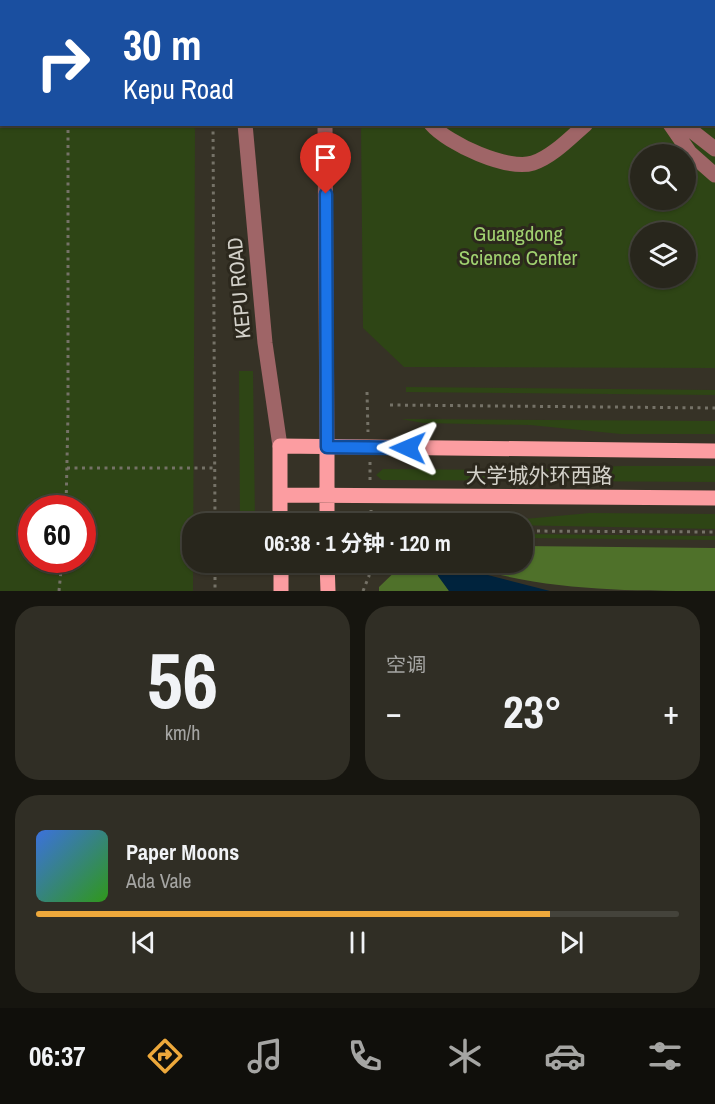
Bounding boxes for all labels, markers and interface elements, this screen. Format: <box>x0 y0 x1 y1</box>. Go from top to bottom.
text: 30 m <box>123 17 202 73</box>
icon: right <box>24 24 102 102</box>
text: Kepu Road <box>123 71 234 107</box>
pin <box>300 132 351 194</box>
icon: arrive <box>309 141 342 174</box>
map controls <box>630 144 696 288</box>
button: search <box>630 144 696 210</box>
park label: Guangdong Science Center <box>459 219 578 272</box>
button: layers <box>630 222 696 288</box>
street label: KEPU ROAD <box>220 236 257 340</box>
position arrow <box>376 416 440 480</box>
street label: 大学城外环西路 <box>466 461 613 490</box>
speed limit sign: 60 <box>18 495 96 573</box>
text: 06:38 · 1 分钟 · 120 m <box>264 528 451 558</box>
text: 56 <box>147 627 218 732</box>
text: 空调 <box>386 651 426 678</box>
text: 23° <box>503 681 562 742</box>
text: − <box>386 690 402 734</box>
text: + <box>663 690 679 734</box>
text: km/h <box>165 719 200 746</box>
text: Paper Moons <box>126 837 239 867</box>
text: Ada Vale <box>126 867 191 894</box>
icon: previous <box>127 926 160 959</box>
icon: pause <box>341 926 374 959</box>
icon: next <box>555 926 588 959</box>
icon: directions <box>144 1035 186 1077</box>
icon: music <box>244 1035 286 1077</box>
icon: phone <box>344 1035 386 1077</box>
icon: climate <box>444 1035 486 1077</box>
icon: car <box>544 1035 586 1077</box>
icon: filters <box>644 1035 686 1077</box>
text: 06:37 <box>29 1038 86 1074</box>

